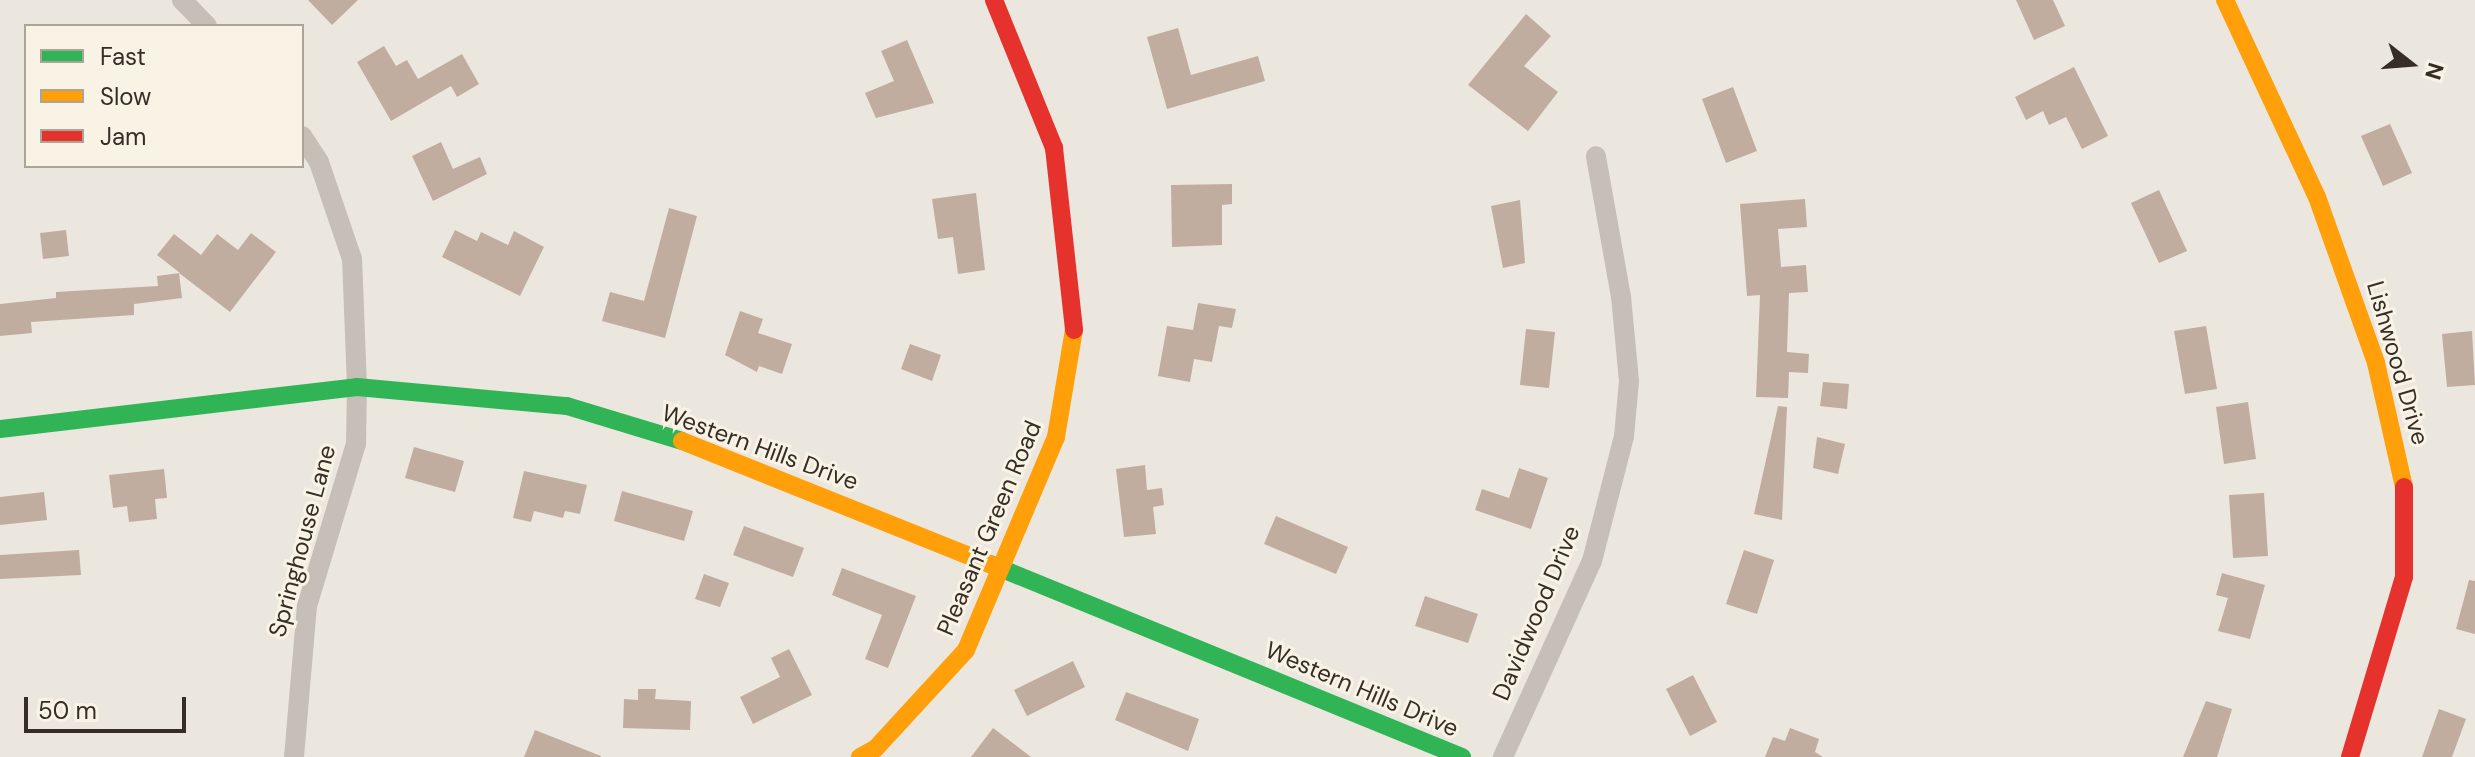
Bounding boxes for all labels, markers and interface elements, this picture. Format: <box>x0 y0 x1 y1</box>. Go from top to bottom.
legend <box>24 24 304 168</box>
north arrow <box>2371 24 2451 104</box>
text: Fast <box>100 41 146 72</box>
text: N <box>2418 59 2451 83</box>
text: Slow <box>100 81 151 112</box>
text: Jam <box>100 121 146 152</box>
street label: Lishwood Drive <box>2361 278 2435 448</box>
street label: Western Hills Drive <box>658 398 862 496</box>
street label: Pleasant Green Road <box>931 416 1047 640</box>
street label: Springhouse Lane <box>263 442 341 640</box>
street label: Davidwood Drive <box>1486 521 1586 705</box>
street label: Western Hills Drive <box>1261 635 1463 743</box>
scale bar <box>28 681 190 731</box>
text: 50 m <box>38 695 97 726</box>

